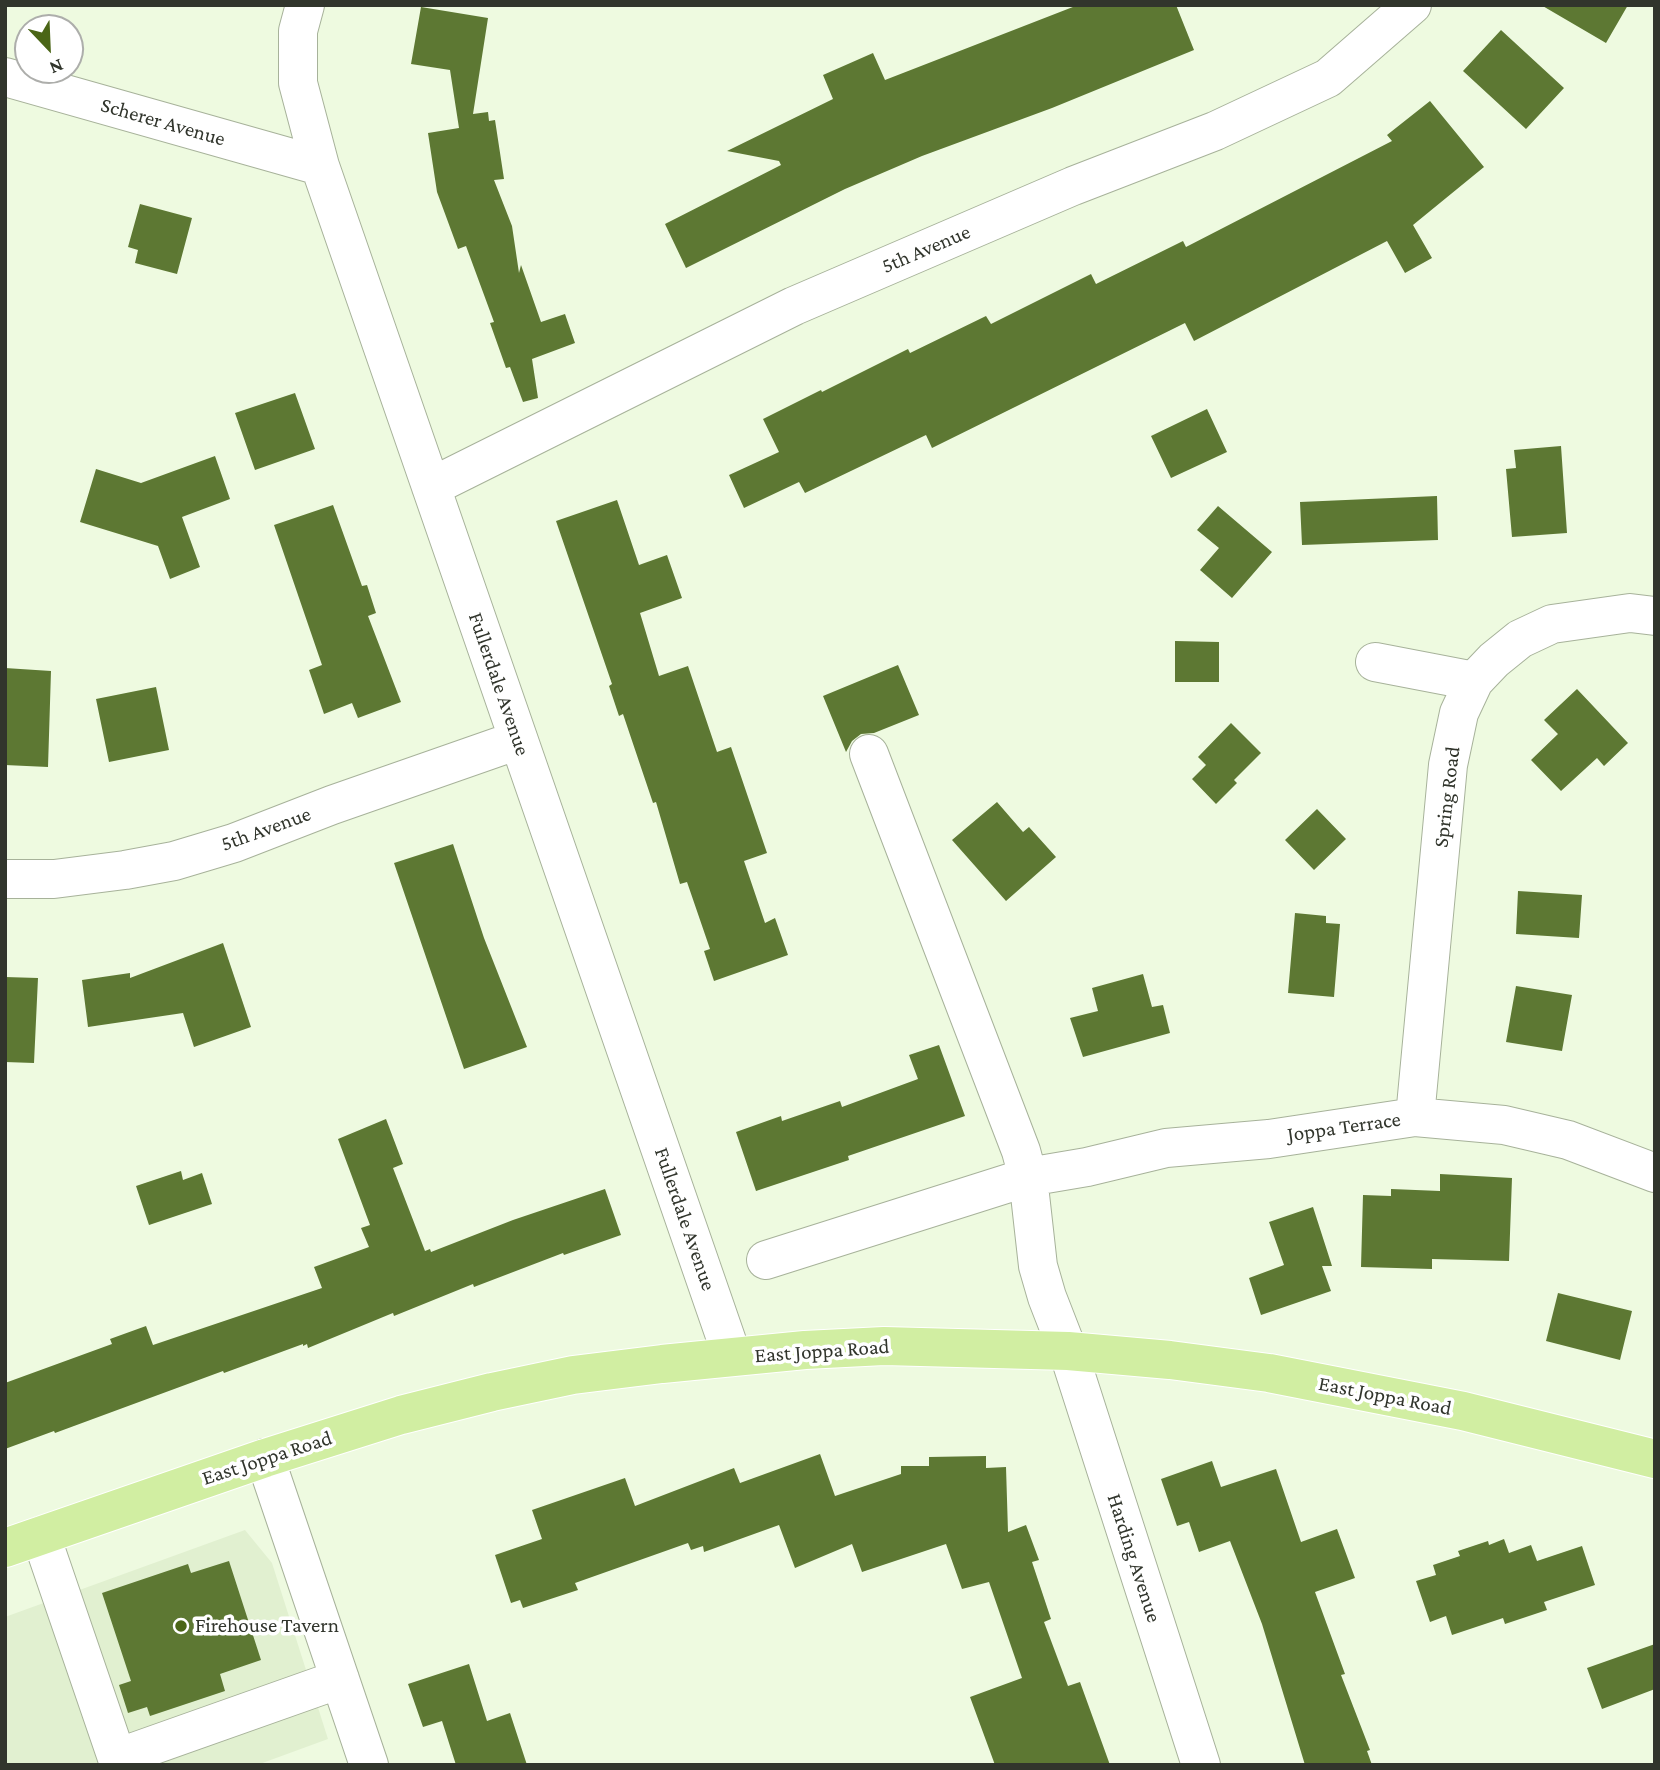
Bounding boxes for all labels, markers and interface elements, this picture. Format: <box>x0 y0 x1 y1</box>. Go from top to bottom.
north arrow <box>14 14 84 84</box>
text: N <box>47 55 67 79</box>
street label: Scherer Avenue <box>98 92 228 152</box>
street label: 5th Avenue <box>878 219 974 279</box>
street label: Fullerdale Avenue <box>463 609 535 759</box>
street label: Spring Road <box>1428 745 1466 849</box>
street label: 5th Avenue <box>218 801 314 857</box>
street label: Joppa Terrace <box>1286 1107 1402 1147</box>
street label: Fullerdale Avenue <box>649 1144 721 1294</box>
street label: East Joppa Road <box>754 1334 890 1368</box>
street label: East Joppa Road <box>1316 1371 1454 1421</box>
street label: East Joppa Road <box>199 1425 335 1491</box>
street label: Harding Avenue <box>1101 1490 1167 1626</box>
place label: Firehouse Tavern <box>195 1613 339 1639</box>
marker: Firehouse Tavern <box>173 1618 189 1634</box>

